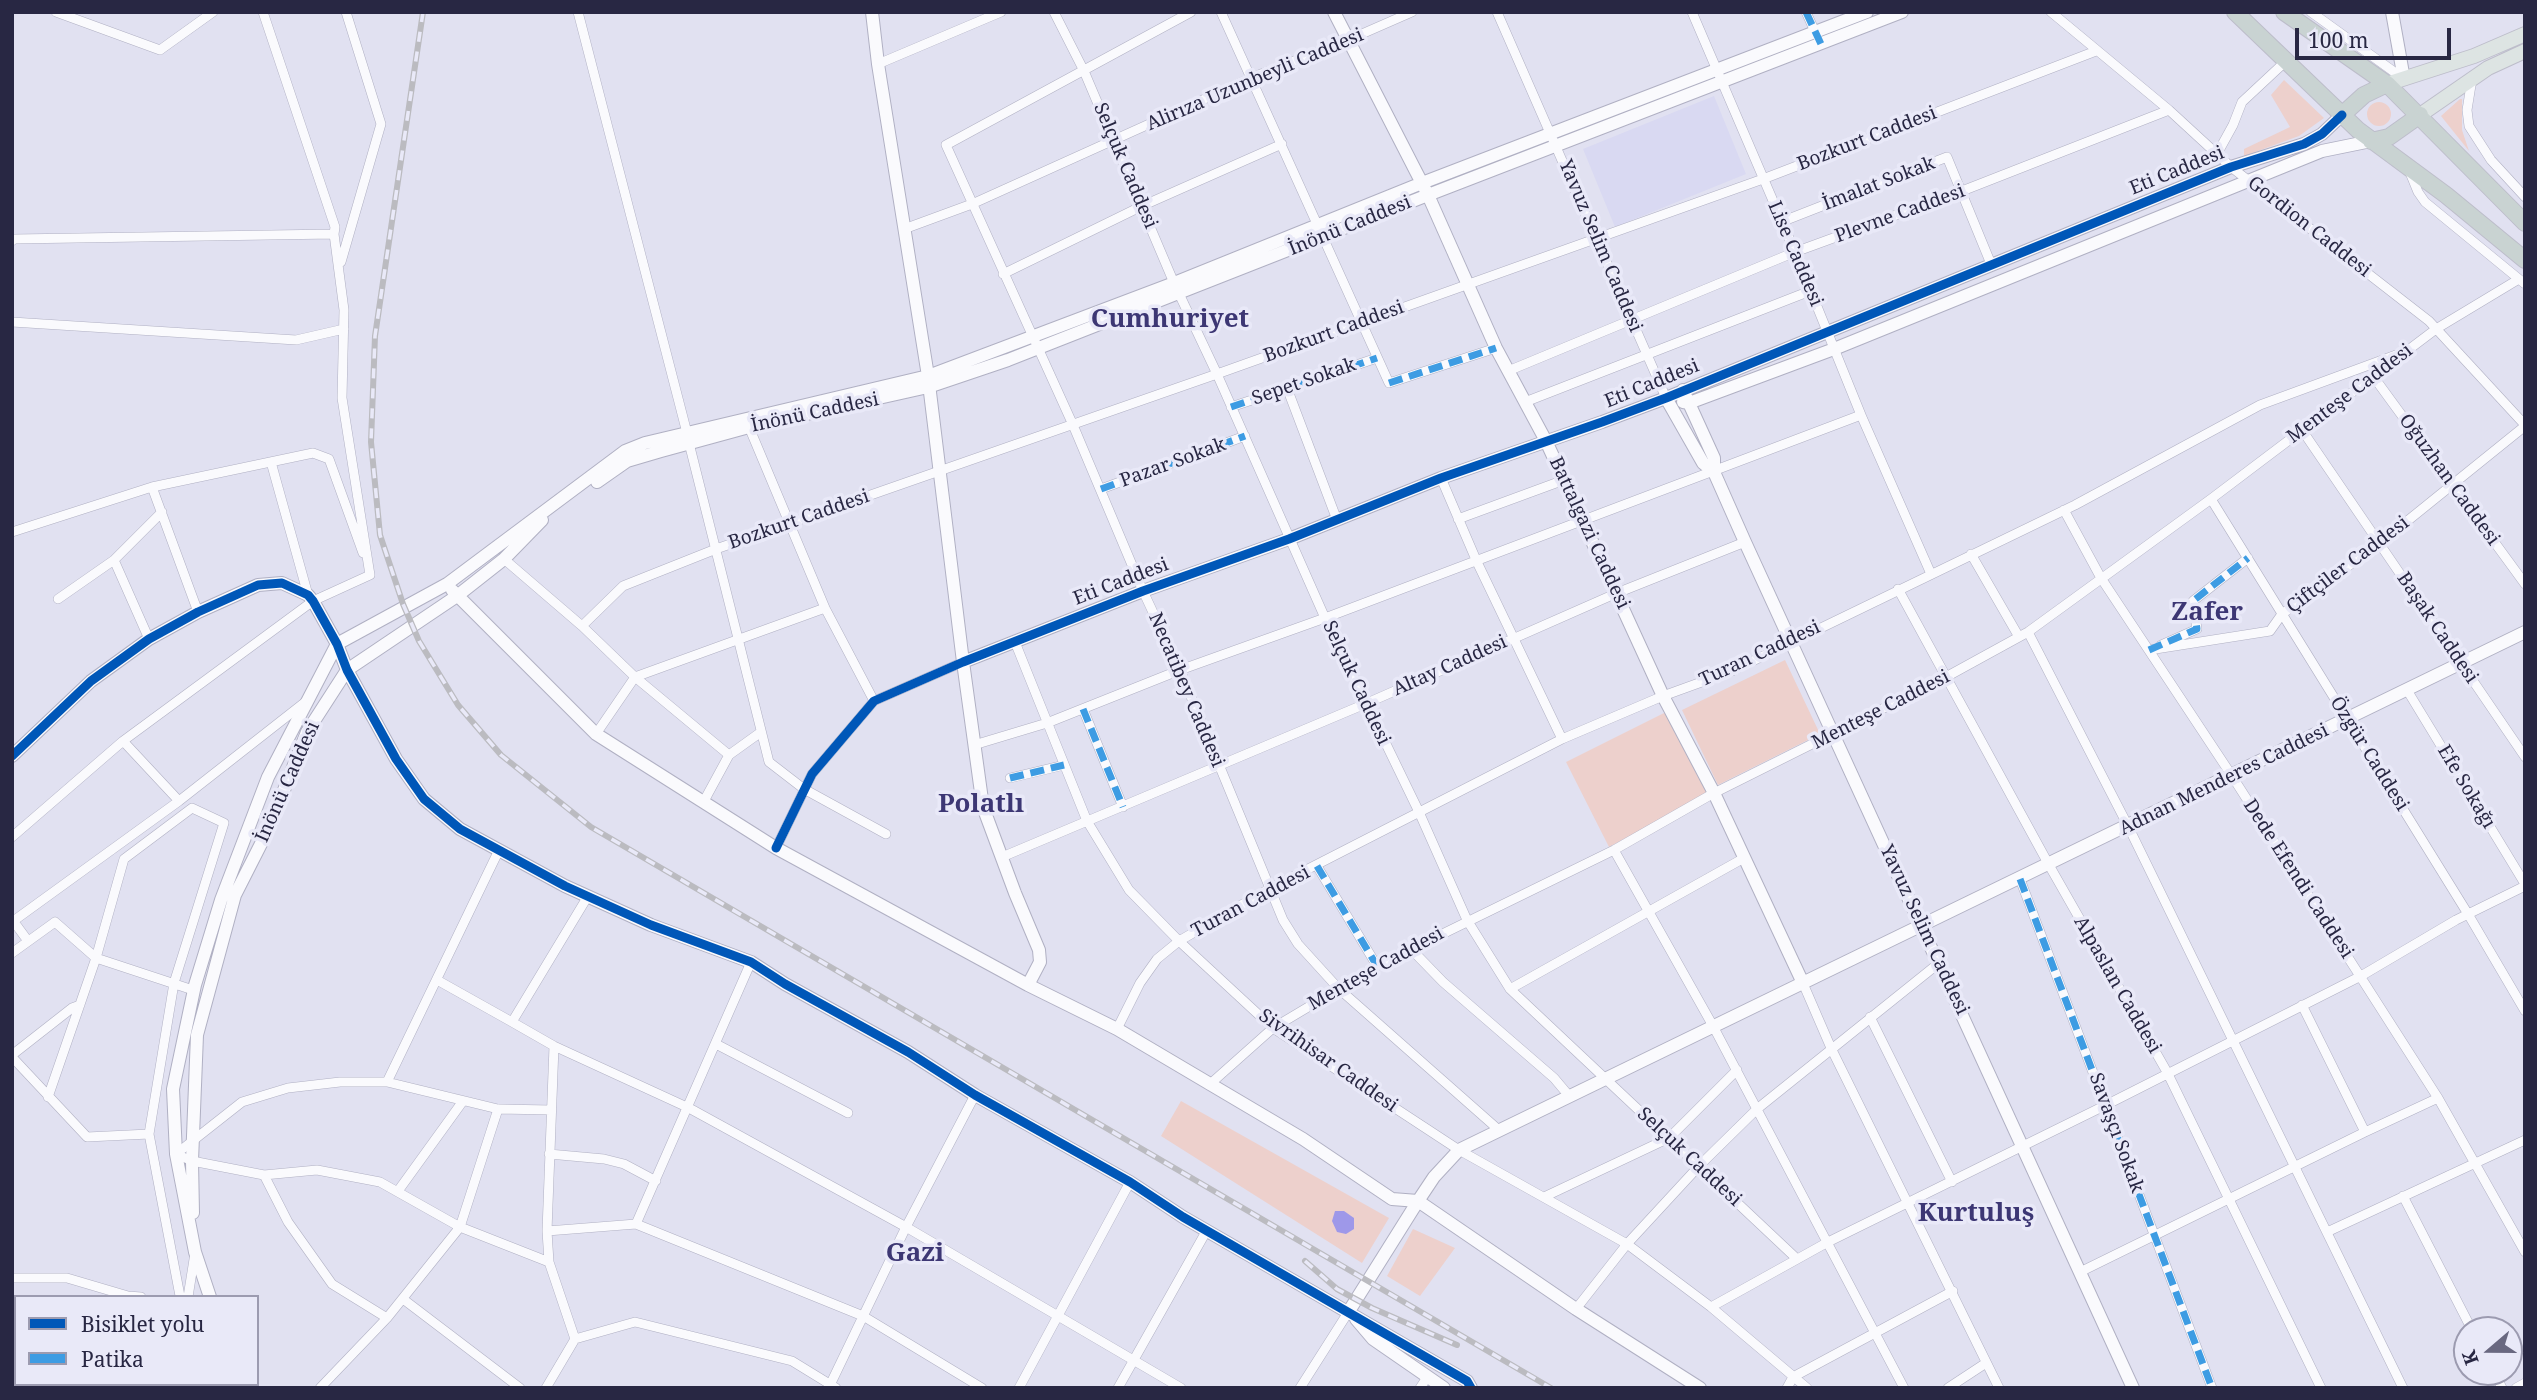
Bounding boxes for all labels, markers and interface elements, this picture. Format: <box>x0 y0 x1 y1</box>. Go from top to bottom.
scale bar <box>2299 14 2455 58</box>
street label: Alirıza Uzunbeyli Caddesi <box>1143 24 1367 136</box>
text: 100 m <box>2308 26 2369 54</box>
street label: Selçuk Caddesi <box>1088 100 1162 232</box>
street label: Bozkurt Caddesi <box>1794 102 1940 176</box>
street label: Eti Caddesi <box>2126 142 2228 200</box>
street label: İmalat Sokak <box>1820 152 1938 216</box>
street label: Yavuz Selim Caddesi <box>1553 156 1647 336</box>
street label: Gordion Caddesi <box>2243 172 2375 282</box>
street label: Plevne Caddesi <box>1832 180 1968 248</box>
street label: İnönü Caddesi <box>1285 191 1415 261</box>
street label: Lise Caddesi <box>1763 198 1827 310</box>
street label: Bozkurt Caddesi <box>1261 296 1407 368</box>
district label: Cumhuriyet <box>1091 304 1249 336</box>
street label: Menteşe Caddesi <box>2283 339 2417 449</box>
street label: Sepet Sokak <box>1249 354 1359 410</box>
street label: Eti Caddesi <box>1601 355 1703 413</box>
street label: İnönü Caddesi <box>749 388 881 438</box>
street label: Oğuzhan Caddesi <box>2394 410 2504 550</box>
street label: Pazar Sokak <box>1117 433 1229 493</box>
street label: Battalgazi Caddesi <box>1544 453 1634 613</box>
street label: Bozkurt Caddesi <box>726 485 872 555</box>
street label: Çiftçiler Caddesi <box>2282 512 2414 618</box>
street label: Eti Caddesi <box>1070 553 1172 611</box>
street label: Başak Caddesi <box>2391 568 2483 688</box>
district label: Zafer <box>2171 597 2243 629</box>
street label: Necatibey Caddesi <box>1143 609 1229 771</box>
street label: Turan Caddesi <box>1696 616 1824 692</box>
street label: Selçuk Caddesi <box>1317 617 1395 749</box>
street label: Altay Caddesi <box>1389 631 1511 701</box>
street label: Menteşe Caddesi <box>1808 666 1954 754</box>
street label: Özgür Caddesi <box>2325 693 2413 815</box>
street label: İnönü Caddesi <box>251 718 325 846</box>
street label: Adnan Menderes Caddesi <box>2116 719 2332 841</box>
street label: Efe Sokağı <box>2432 741 2500 833</box>
district label: Polatlı <box>938 789 1024 821</box>
street label: Dede Efendi Caddesi <box>2238 795 2358 963</box>
street label: Yavuz Selim Caddesi <box>1875 841 1973 1019</box>
street label: Turan Caddesi <box>1188 861 1314 943</box>
street label: Alpaslan Caddesi <box>2069 912 2165 1058</box>
street label: Menteşe Caddesi <box>1304 922 1448 1016</box>
street label: Sivrihisar Caddesi <box>1254 1005 1402 1117</box>
street label: Savaşçı Sokak <box>2084 1070 2148 1196</box>
street label: Selçuk Caddesi <box>1632 1103 1746 1211</box>
district label: Kurtuluş <box>1918 1198 2034 1230</box>
district label: Gazi <box>886 1238 944 1270</box>
legend <box>14 1295 259 1386</box>
text: Bisiklet yolu <box>81 1310 204 1338</box>
north arrow <box>2453 1316 2523 1386</box>
text: Patika <box>81 1345 144 1373</box>
text: K <box>2456 1347 2485 1369</box>

